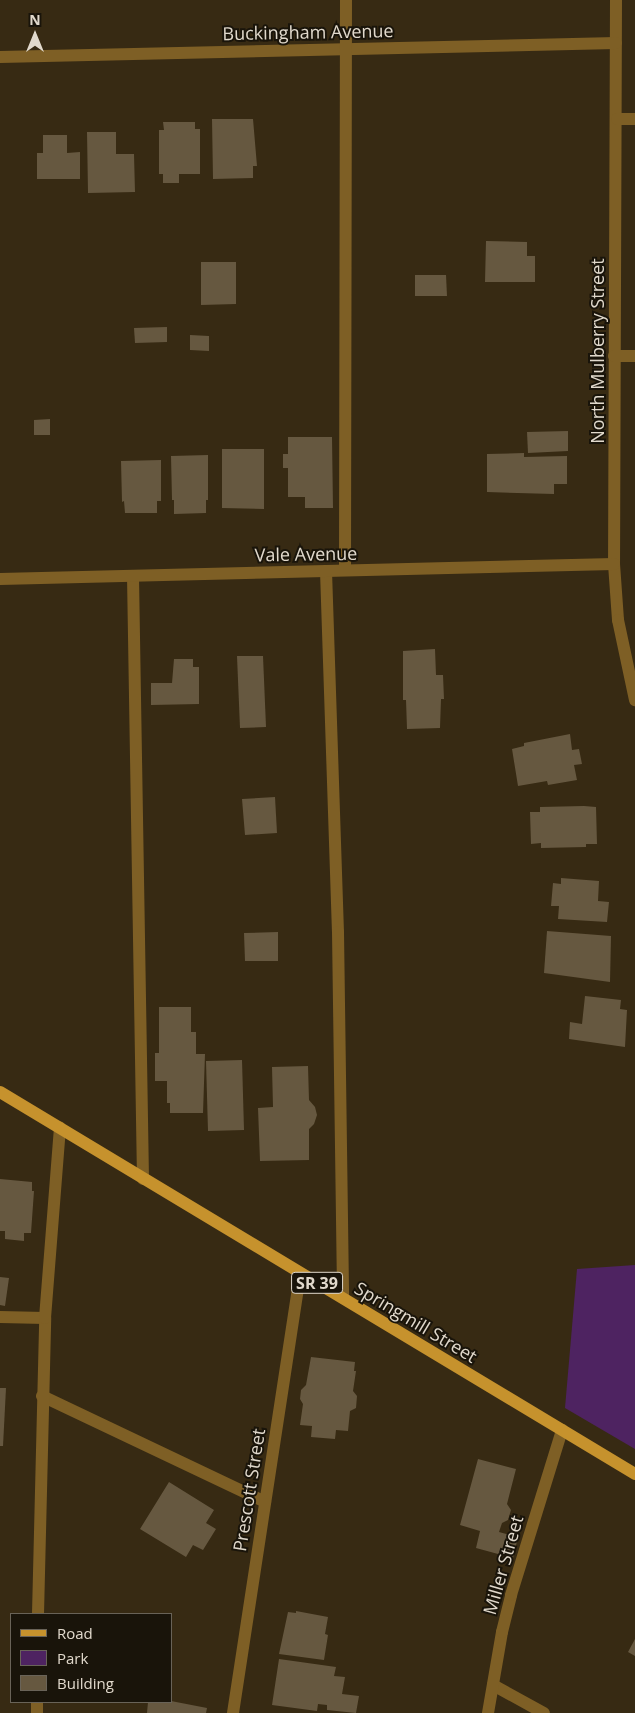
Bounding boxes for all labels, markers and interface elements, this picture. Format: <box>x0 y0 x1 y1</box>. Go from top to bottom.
north arrow <box>10 10 60 60</box>
text: N <box>29 10 41 29</box>
street label: Buckingham Avenue <box>222 20 394 44</box>
street label: North Mulberry Street <box>586 258 608 444</box>
street label: Vale Avenue <box>254 542 358 566</box>
road number: SR 39 <box>291 1270 343 1296</box>
street label: Springmill Street <box>351 1277 481 1367</box>
street label: Prescott Street <box>229 1427 269 1553</box>
street label: Miller Street <box>479 1513 527 1617</box>
legend <box>10 1613 172 1703</box>
text: Road <box>57 1623 93 1643</box>
text: Park <box>57 1648 88 1668</box>
text: Building <box>57 1673 114 1693</box>

